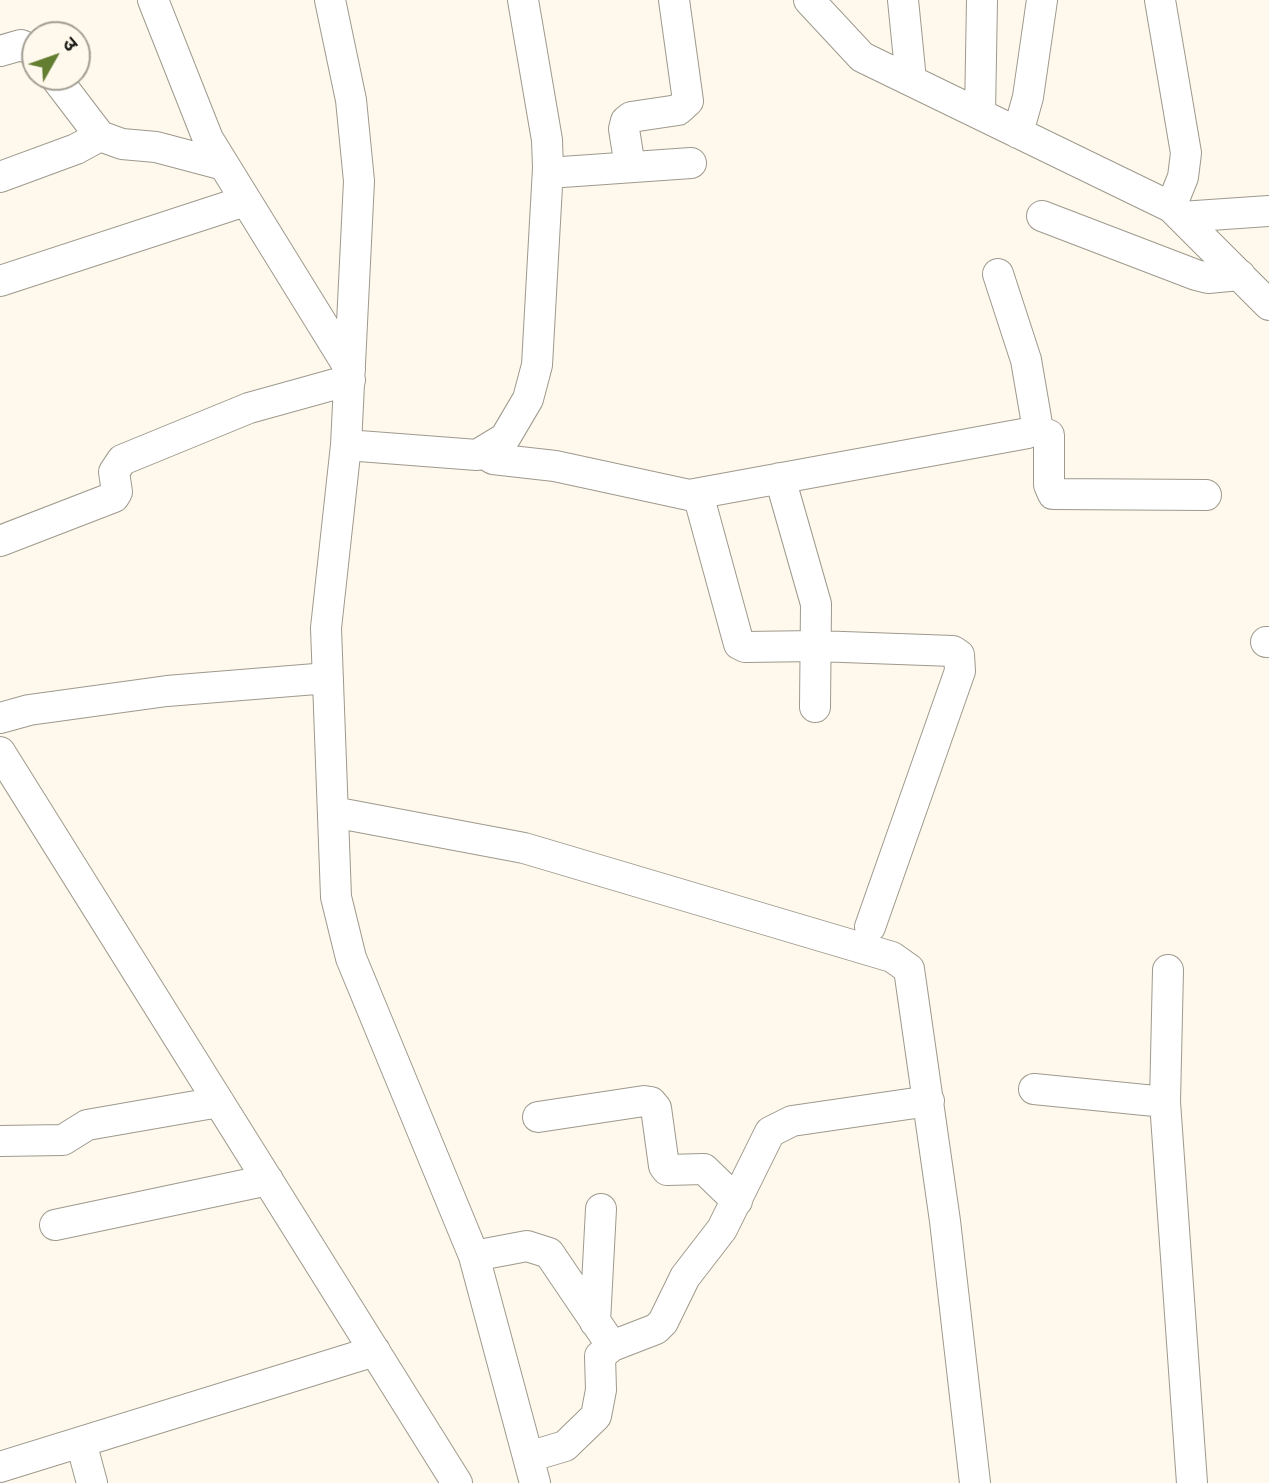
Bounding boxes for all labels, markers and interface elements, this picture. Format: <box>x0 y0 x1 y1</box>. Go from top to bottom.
north arrow <box>21 21 91 91</box>
text: उ <box>59 32 83 55</box>

